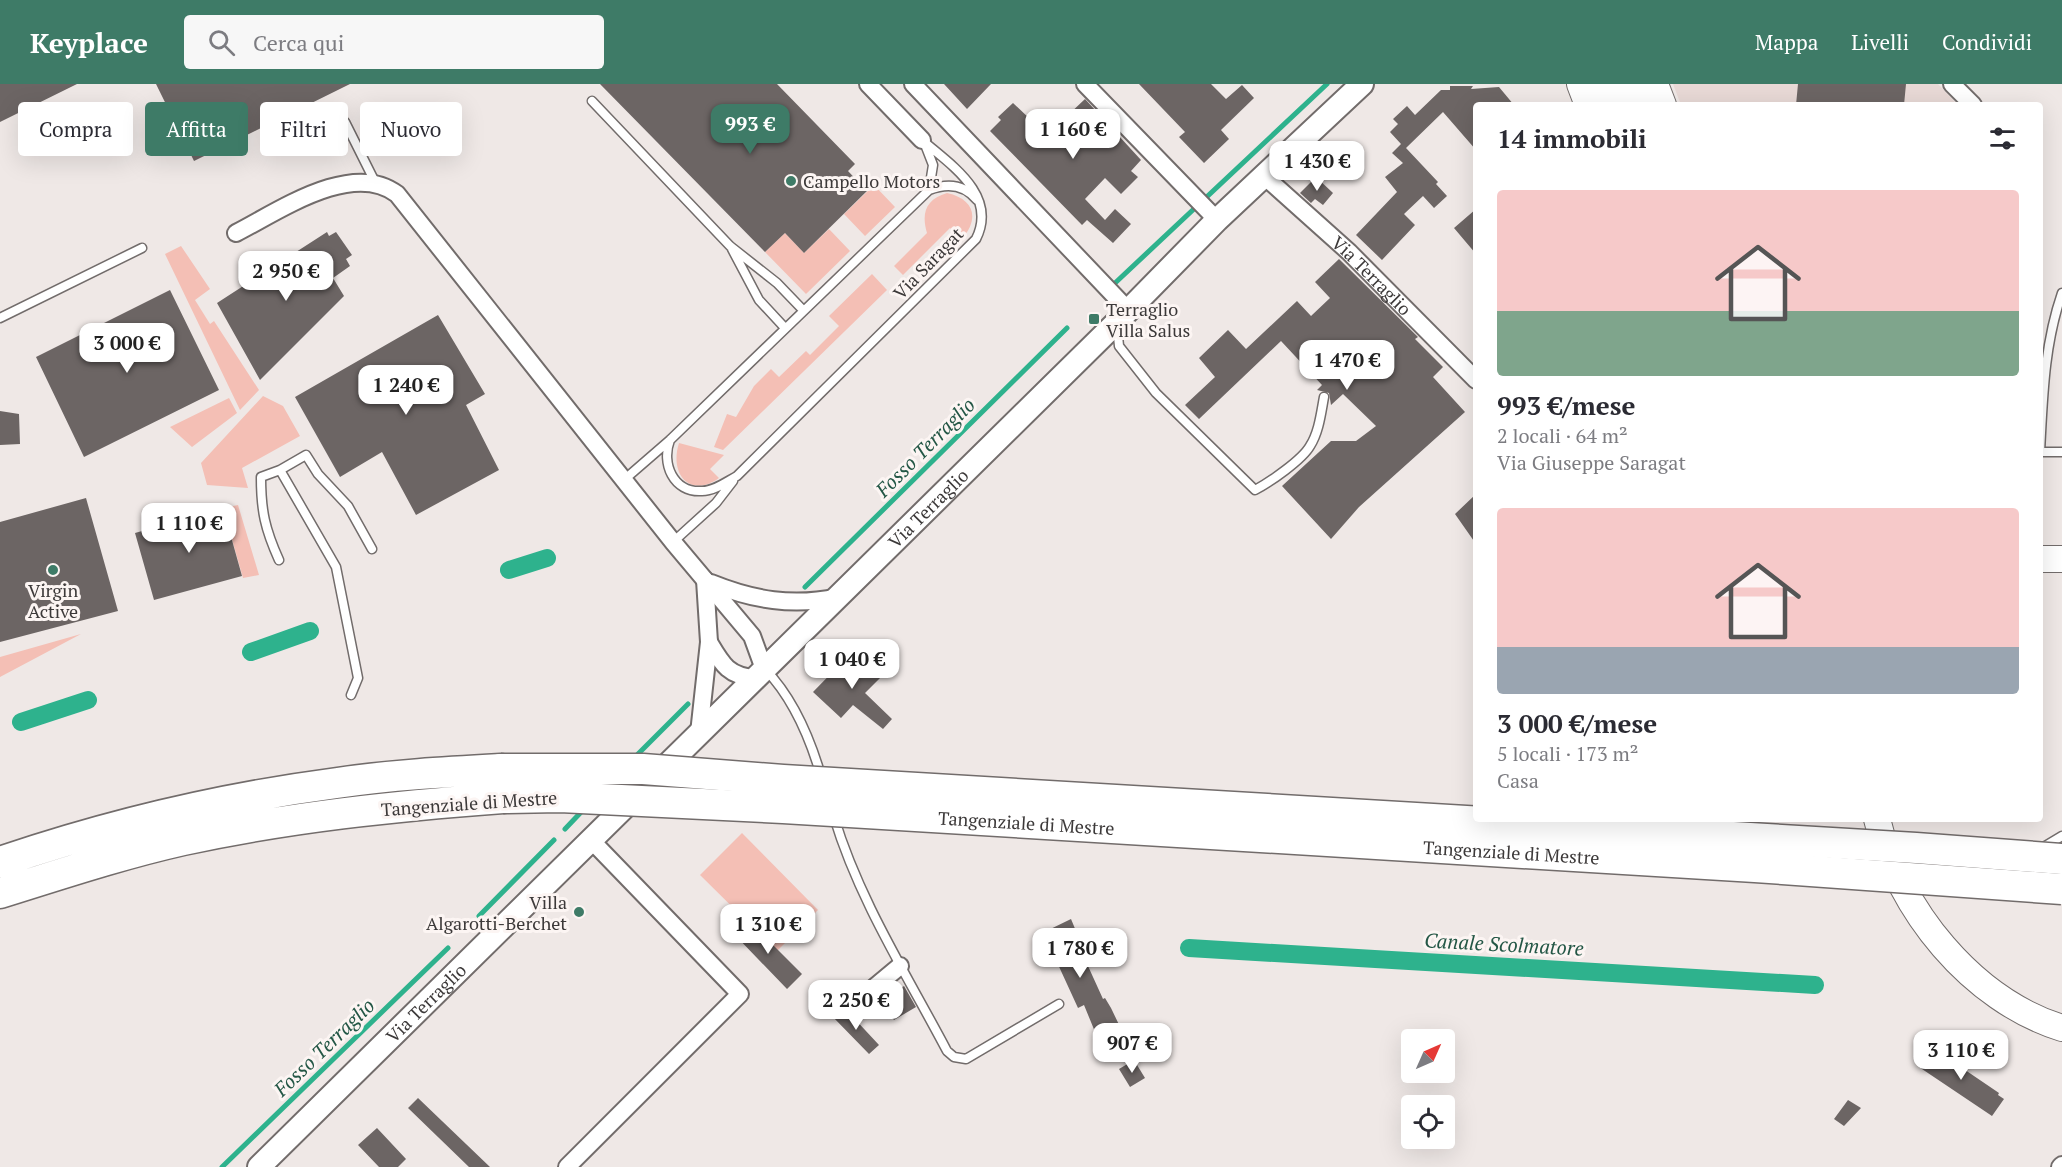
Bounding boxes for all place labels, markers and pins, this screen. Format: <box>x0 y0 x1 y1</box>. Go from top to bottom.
pin: 993 € <box>708 104 792 155</box>
pin: 1 160 € <box>1018 109 1128 160</box>
pin: 1 430 € <box>1262 141 1372 192</box>
place label: Campello Motors <box>803 169 940 193</box>
marker: Campello Motors <box>784 174 798 188</box>
pin: 2 950 € <box>231 251 341 302</box>
place label: Terraglio Villa Salus <box>1106 297 1190 342</box>
marker: Terraglio Villa Salus <box>1087 312 1101 326</box>
pin: 3 000 € <box>72 323 182 374</box>
pin: 1 470 € <box>1292 340 1402 391</box>
pin: 1 240 € <box>351 365 461 416</box>
pin: 1 110 € <box>134 503 244 554</box>
marker: Virgin Active <box>46 563 60 577</box>
place label: Virgin Active <box>28 578 78 623</box>
pin: 1 040 € <box>797 639 907 690</box>
place label: Villa Algarotti-Berchet <box>426 890 567 935</box>
pin: 1 310 € <box>713 904 823 955</box>
marker: Villa Algarotti-Berchet <box>572 905 586 919</box>
pin: 1 780 € <box>1025 928 1135 979</box>
pin: 2 250 € <box>801 980 911 1031</box>
pin: 907 € <box>1090 1023 1174 1074</box>
pin: 3 110 € <box>1906 1030 2016 1081</box>

